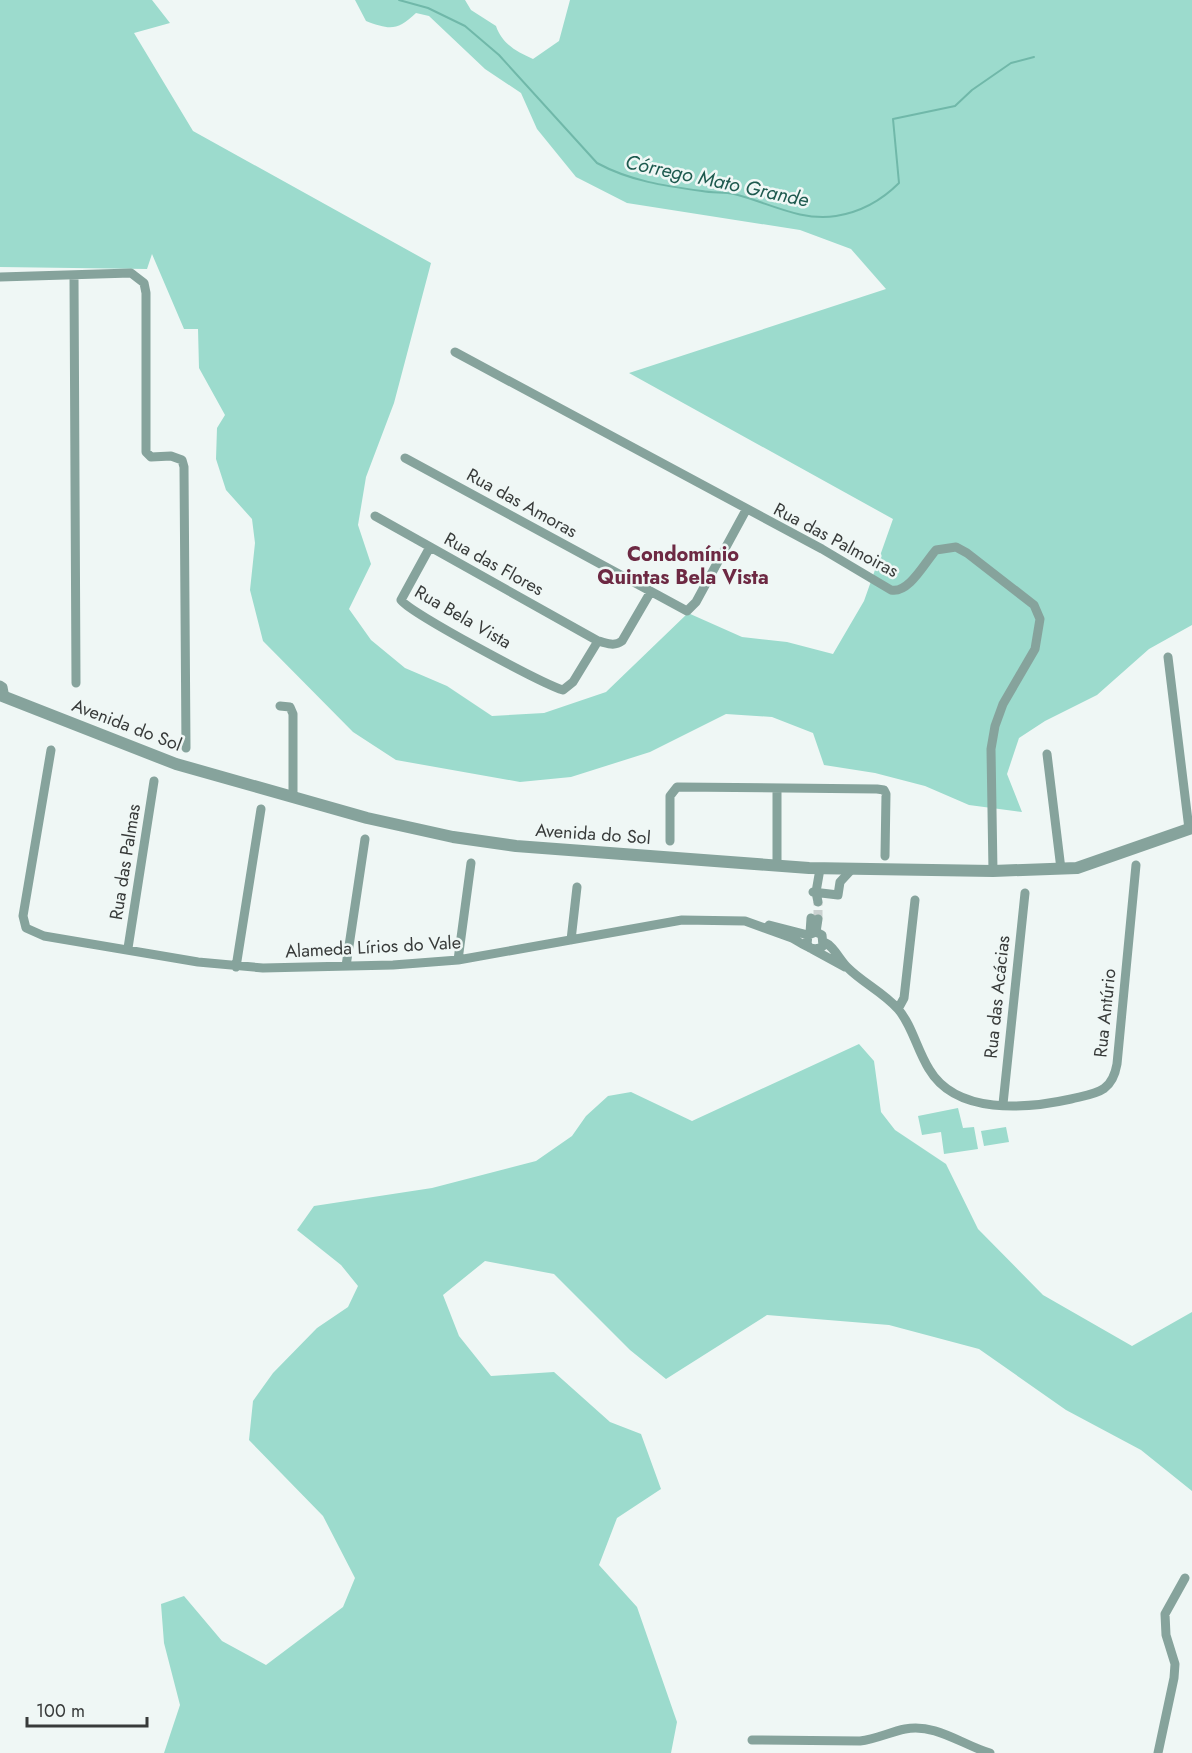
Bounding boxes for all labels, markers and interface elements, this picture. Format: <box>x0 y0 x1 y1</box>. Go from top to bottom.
water label: Córrego Mato Grande <box>623 147 811 215</box>
street label: Rua das Amoras <box>462 462 582 544</box>
street label: Rua das Palmoiras <box>769 496 903 584</box>
street label: Rua das Flores <box>439 526 549 602</box>
district label: Condomínio Quintas Bela Vista <box>597 540 769 592</box>
street label: Rua Bela Vista <box>410 579 516 655</box>
street label: Avenida do Sol <box>68 692 186 758</box>
street label: Rua das Palmas <box>103 802 147 922</box>
street label: Avenida do Sol <box>534 817 652 851</box>
street label: Alameda Lírios do Vale <box>284 929 462 965</box>
street label: Rua das Acácias <box>978 934 1016 1060</box>
street label: Rua Antúrio <box>1087 967 1123 1059</box>
scale bar <box>27 1690 147 1728</box>
text: 100 m <box>36 1698 85 1724</box>

